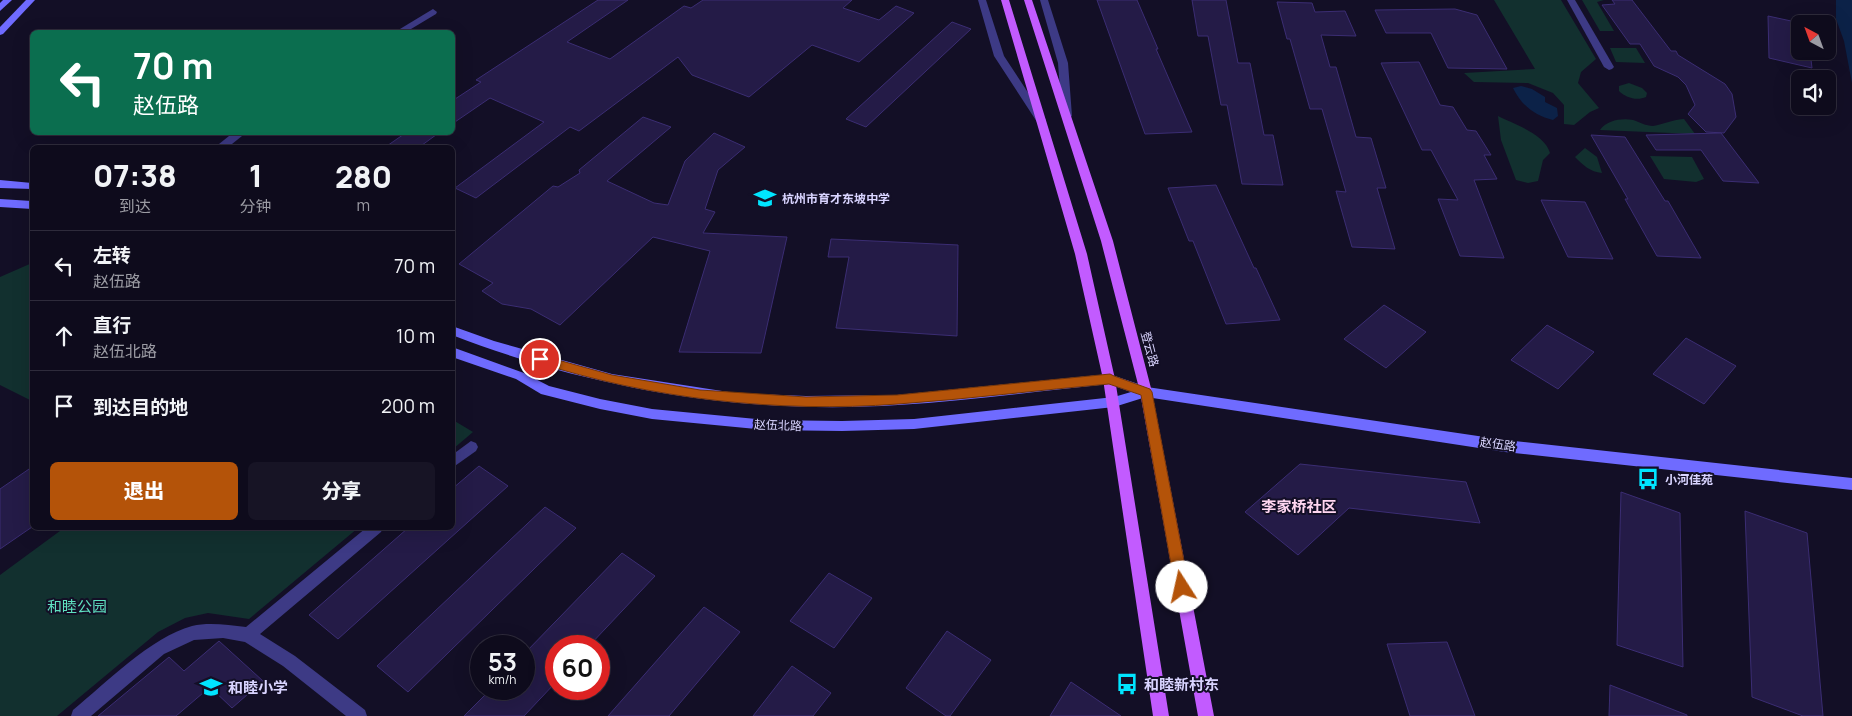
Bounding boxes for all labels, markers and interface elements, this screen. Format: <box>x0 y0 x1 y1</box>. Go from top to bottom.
north arrow <box>1791 15 1836 60</box>
map controls <box>1791 15 1836 115</box>
text: 70 m <box>133 42 213 90</box>
icon: left <box>50 50 115 115</box>
button: sound <box>1791 70 1836 115</box>
text: 赵伍路 <box>133 90 199 120</box>
text: 07:38 <box>93 155 177 196</box>
text: 1 <box>249 155 263 196</box>
text: 280 <box>335 156 392 197</box>
school or university icon: 杭州市育才东坡中学 <box>752 185 778 211</box>
place label: 杭州市育才东坡中学 <box>782 190 890 207</box>
text: m <box>357 194 370 216</box>
text: 到达 <box>119 195 151 217</box>
text: 分钟 <box>240 195 272 217</box>
text: 左转 <box>93 242 131 268</box>
icon: left <box>50 252 78 280</box>
text: 70 m <box>394 253 435 279</box>
text: 赵伍路 <box>93 270 141 292</box>
text: 直行 <box>93 312 131 338</box>
icon: ahead <box>50 322 78 350</box>
text: 10 m <box>396 323 435 349</box>
street label: 登云路 <box>1137 329 1163 369</box>
pin <box>519 338 561 380</box>
text: 赵伍北路 <box>93 340 157 362</box>
icon: arrive <box>526 345 554 373</box>
icon: arrive <box>50 392 78 420</box>
text: 200 m <box>381 393 435 419</box>
text: 到达目的地 <box>93 394 188 420</box>
street label: 赵伍北路 <box>754 416 802 434</box>
street label: 赵伍路 <box>1479 433 1517 455</box>
button: 退出 <box>50 462 238 520</box>
button: 分享 <box>248 462 435 520</box>
bus stop icon: 小河佳苑 <box>1635 466 1661 492</box>
place label: 小河佳苑 <box>1665 471 1713 488</box>
district label: 李家桥社区 <box>1261 496 1337 517</box>
position arrow <box>1155 560 1207 612</box>
park label: 和睦公园 <box>47 596 107 617</box>
speed limit sign: 60 <box>545 635 610 700</box>
text: 53 <box>488 644 517 679</box>
text: km/h <box>489 671 516 688</box>
bus stop icon: 和睦新村东 <box>1114 671 1140 697</box>
school or university icon: 和睦小学 <box>198 674 224 700</box>
place label: 和睦新村东 <box>1144 674 1219 695</box>
place label: 和睦小学 <box>228 677 288 698</box>

